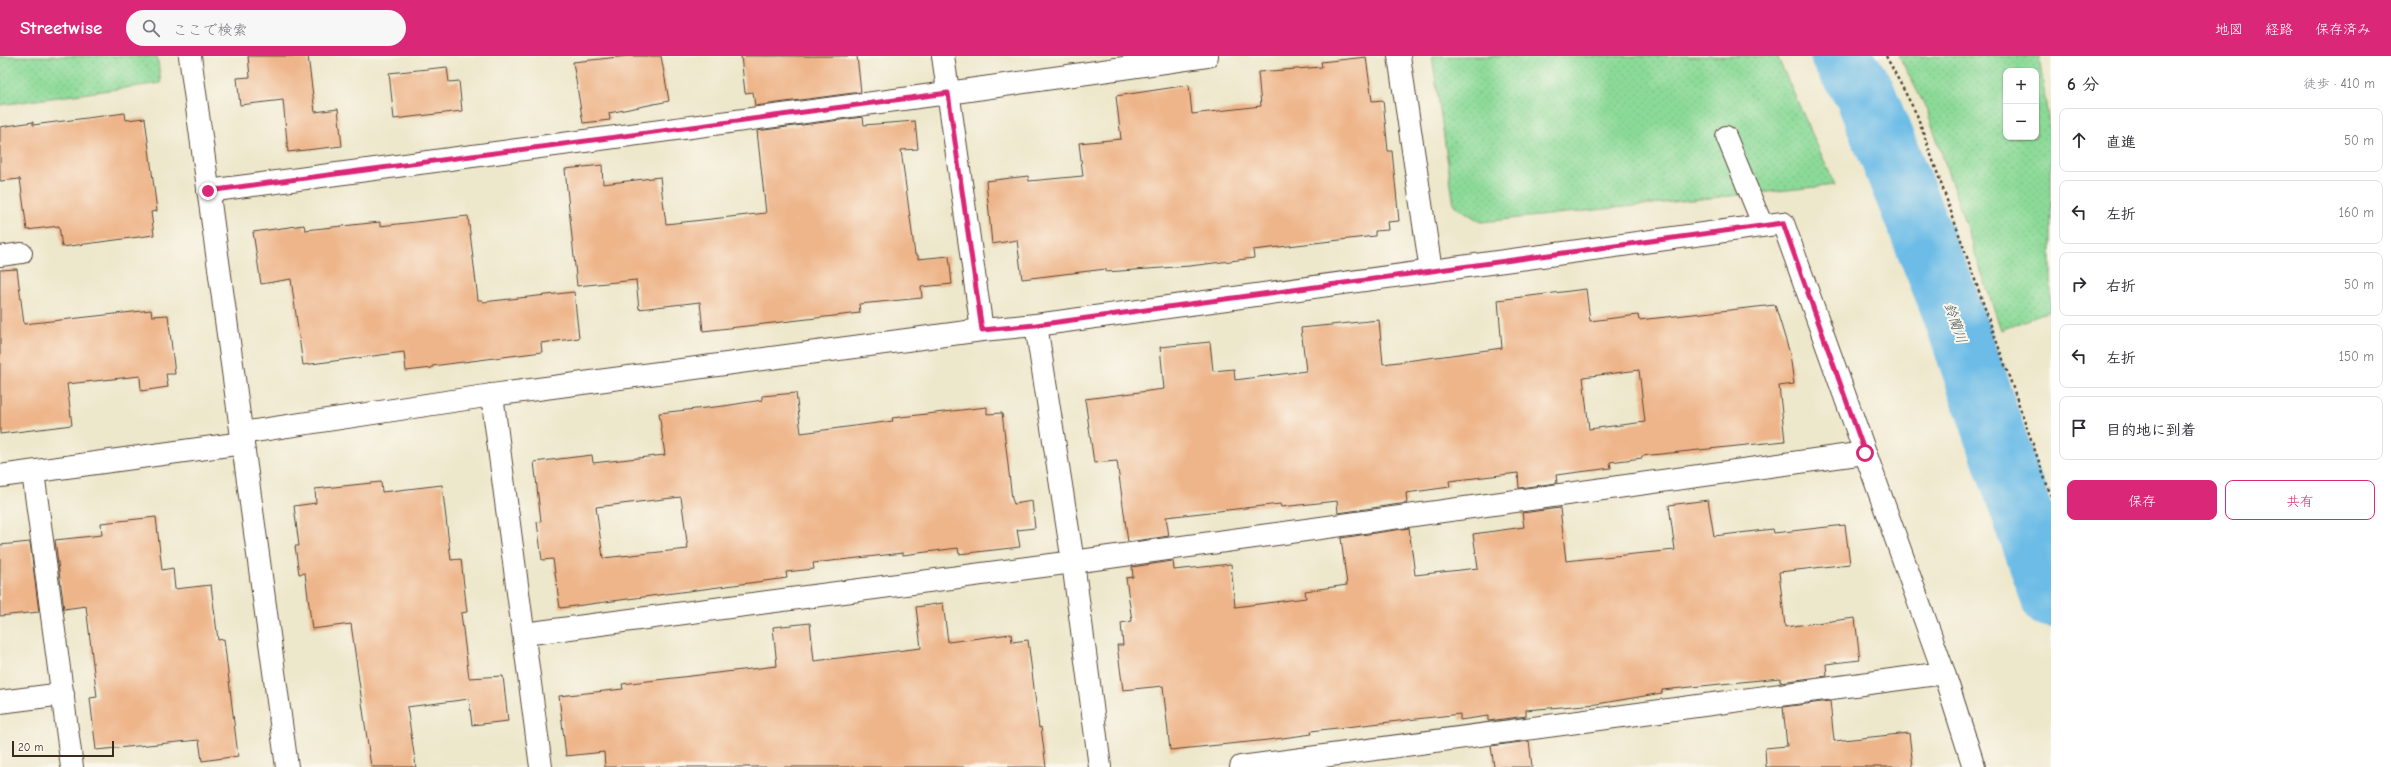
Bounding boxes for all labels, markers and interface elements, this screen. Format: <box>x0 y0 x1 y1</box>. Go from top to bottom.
search box <box>126 10 406 46</box>
text: Streetwise <box>20 17 102 39</box>
icon: search <box>140 17 162 39</box>
text: ここで検索 <box>172 21 247 39</box>
text: 地図 <box>2215 21 2243 38</box>
text: 経路 <box>2265 21 2293 38</box>
text: 保存済み <box>2315 21 2371 38</box>
map controls <box>2003 68 2039 140</box>
button: + <box>2003 68 2039 104</box>
text: 6 分 <box>2067 75 2099 94</box>
text: 徒歩 · 410 m <box>2304 76 2375 91</box>
button: − <box>2003 104 2039 140</box>
icon: ahead <box>2068 129 2090 151</box>
text: 直進 <box>2106 133 2136 151</box>
text: 50 m <box>2344 133 2374 148</box>
route end <box>199 182 217 200</box>
icon: left <box>2068 201 2090 223</box>
text: 左折 <box>2106 205 2136 223</box>
text: 160 m <box>2339 205 2374 220</box>
icon: right <box>2068 273 2090 295</box>
text: 右折 <box>2106 277 2136 295</box>
text: 50 m <box>2344 277 2374 292</box>
water label: 鈴蘭川 <box>1941 301 1970 346</box>
icon: left <box>2068 345 2090 367</box>
text: 左折 <box>2106 349 2136 367</box>
text: 150 m <box>2339 349 2374 364</box>
icon: arrive <box>2068 417 2090 439</box>
text: 目的地に到着 <box>2106 421 2196 439</box>
route start <box>1856 444 1874 462</box>
button: 保存 <box>2067 480 2217 520</box>
button: 共有 <box>2225 480 2375 520</box>
scale bar <box>12 739 114 758</box>
text: 20 m <box>18 741 43 754</box>

